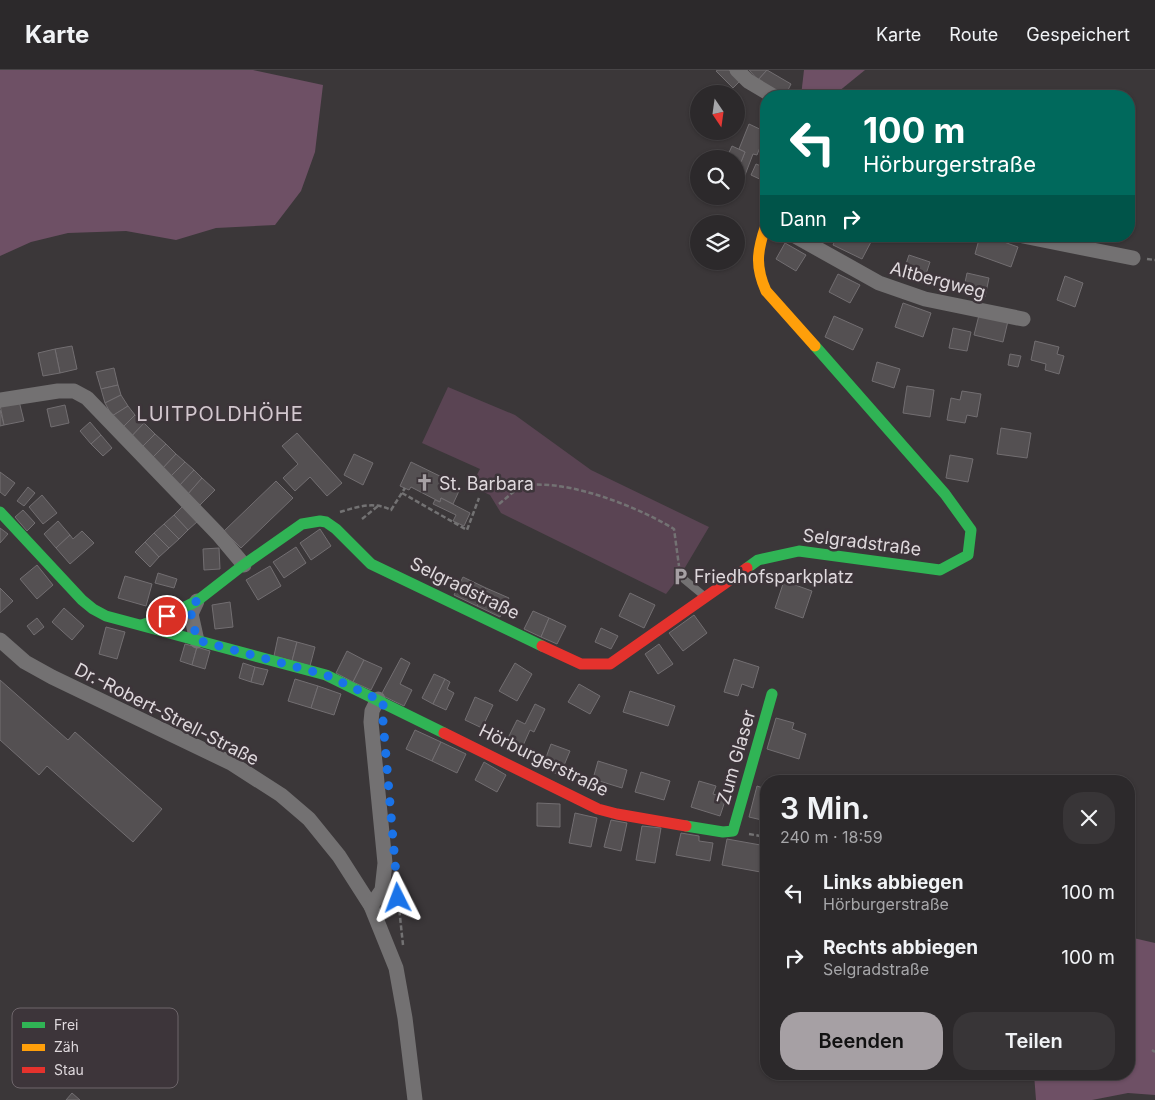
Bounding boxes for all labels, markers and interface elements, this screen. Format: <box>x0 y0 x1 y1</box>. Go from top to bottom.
text: Karte <box>25 20 89 49</box>
text: Karte <box>876 24 921 45</box>
text: Route <box>949 24 998 45</box>
text: Gespeichert <box>1026 24 1130 45</box>
north arrow <box>690 85 745 140</box>
map controls <box>690 85 745 270</box>
text: 100 m <box>863 109 966 151</box>
icon: left <box>780 110 845 175</box>
button: search <box>690 150 745 205</box>
text: Hörburgerstraße <box>863 151 1036 177</box>
icon: right <box>837 205 865 233</box>
text: Dann <box>780 208 827 231</box>
button: layers <box>690 215 745 270</box>
street label: Altbergweg <box>888 257 988 303</box>
district label: LUITPOLDHÖHE <box>136 402 304 426</box>
church icon: St. Barbara <box>415 473 435 493</box>
place label: St. Barbara <box>439 473 534 494</box>
street label: Selgradstraße <box>802 524 922 560</box>
street label: Selgradstraße <box>407 552 523 624</box>
parking icon: Friedhofsparkplatz <box>670 566 690 586</box>
place label: Friedhofsparkplatz <box>694 566 854 587</box>
pin <box>146 595 188 637</box>
icon: arrive <box>153 602 181 630</box>
street label: Dr.-Robert-Strell-Straße <box>71 658 263 770</box>
street label: Zum Glaser <box>712 707 760 807</box>
street label: Hörburgerstraße <box>476 720 612 800</box>
text: 3 Min. <box>780 790 870 826</box>
button: close <box>1063 792 1115 844</box>
text: 240 m · 18:59 <box>780 827 883 847</box>
position arrow <box>371 871 423 923</box>
text: Links abbiegen <box>823 871 964 894</box>
icon: left <box>780 879 808 907</box>
text: 100 m <box>1061 881 1115 904</box>
text: Hörburgerstraße <box>823 894 949 914</box>
text: Rechts abbiegen <box>823 936 978 959</box>
icon: right <box>780 944 808 972</box>
text: 100 m <box>1061 946 1115 969</box>
text: Selgradstraße <box>823 959 929 979</box>
legend <box>12 1008 178 1088</box>
button: Beenden <box>780 1012 943 1070</box>
button: Teilen <box>953 1012 1115 1070</box>
text: Frei <box>54 1016 78 1033</box>
text: Zäh <box>54 1038 79 1055</box>
text: Stau <box>54 1061 84 1078</box>

